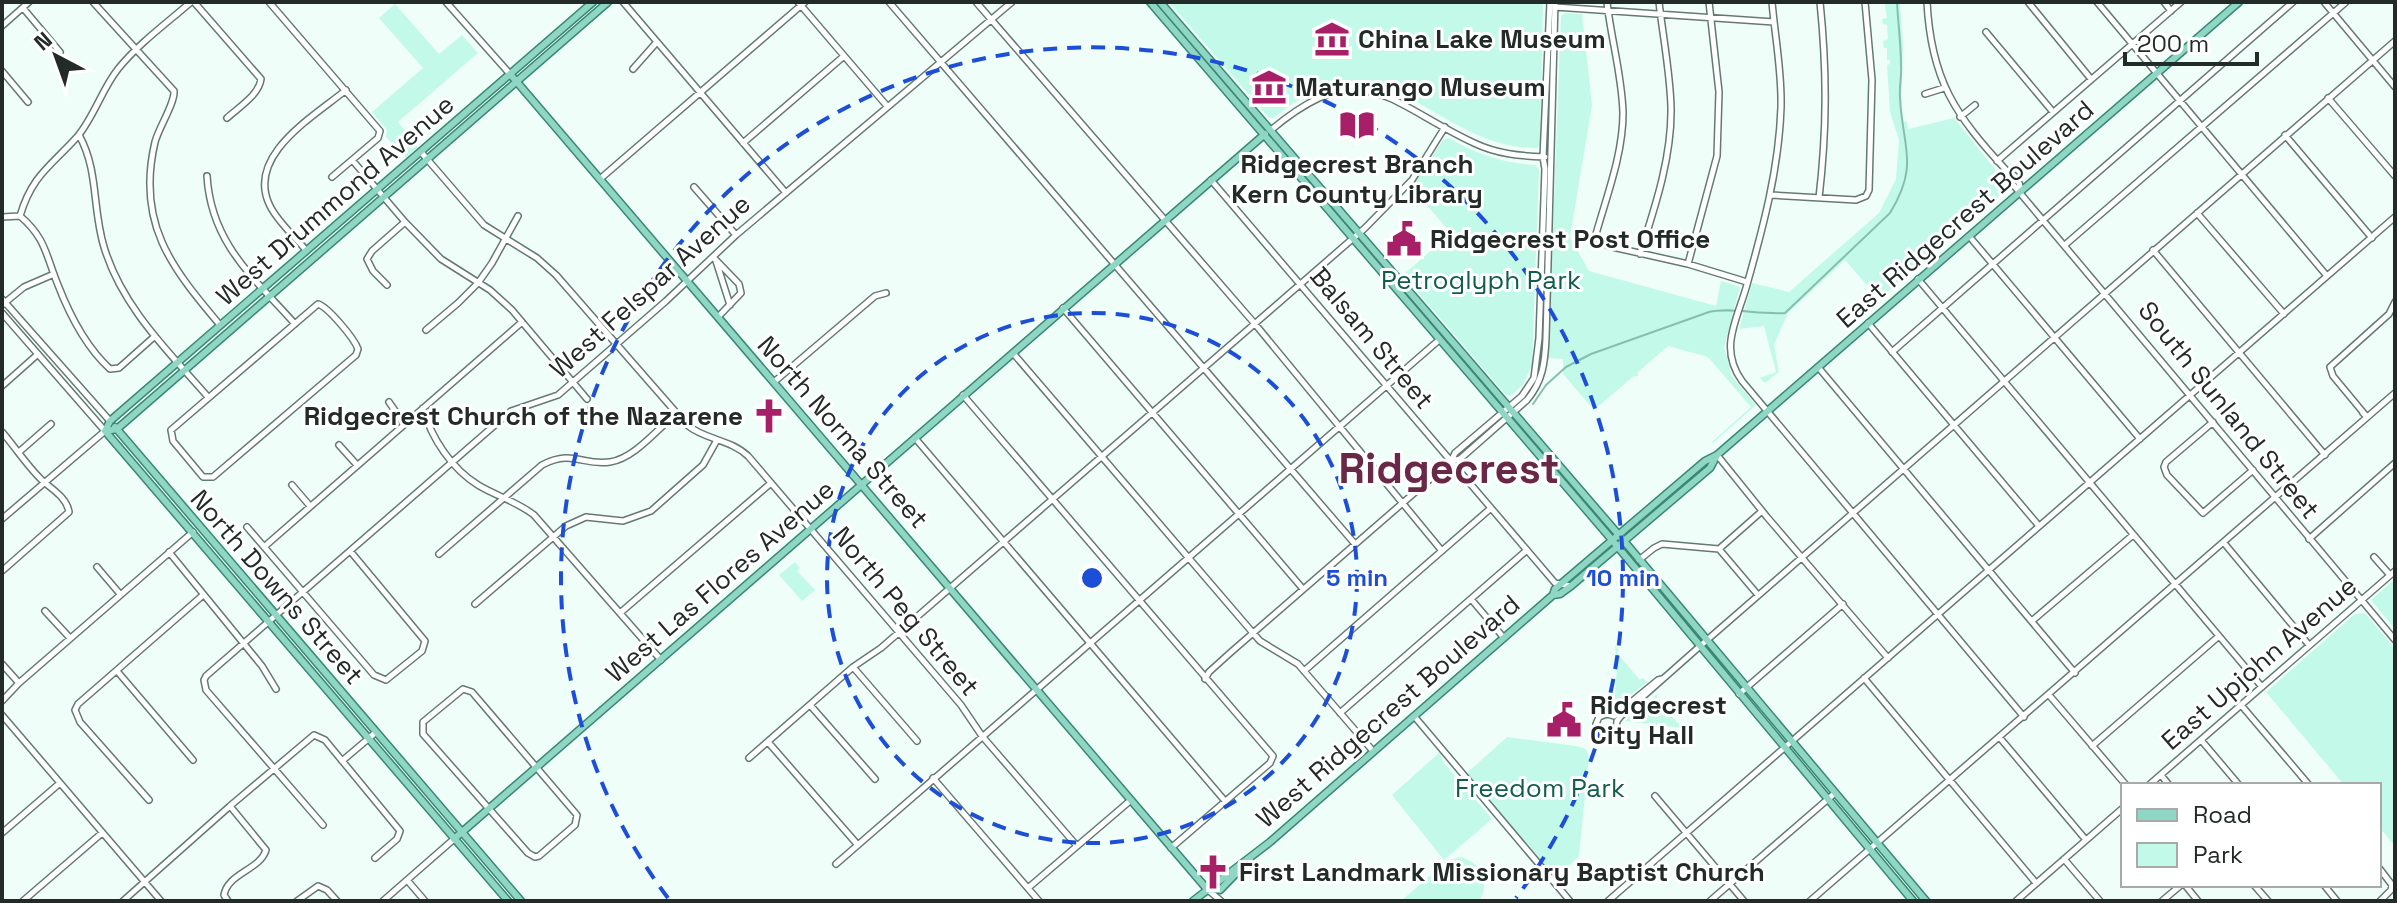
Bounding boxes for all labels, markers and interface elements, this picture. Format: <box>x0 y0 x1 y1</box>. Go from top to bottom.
north arrow <box>16 16 96 96</box>
scale bar <box>2125 16 2257 66</box>
museum icon: China Lake Museum <box>1313 20 1351 58</box>
place label: China Lake Museum <box>1358 22 1606 56</box>
text: N <box>28 26 58 56</box>
text: 200 m <box>2137 28 2209 59</box>
museum icon: Maturango Museum <box>1250 68 1288 106</box>
place label: Maturango Museum <box>1295 70 1546 104</box>
street label: West Drummond Avenue <box>209 87 461 313</box>
street label: East Ridgecrest Boulevard <box>1829 93 2101 335</box>
library icon: Ridgecrest Branch Kern County Library <box>1338 106 1376 144</box>
place label: Ridgecrest Branch Kern County Library <box>1231 147 1483 211</box>
street label: West Felspar Avenue <box>542 187 758 385</box>
public building icon: Ridgecrest Post Office <box>1385 220 1423 258</box>
place label: Ridgecrest Post Office <box>1430 222 1710 256</box>
street label: Balsam Street <box>1303 260 1441 416</box>
park label: Petroglyph Park <box>1381 263 1581 297</box>
street label: South Sunland Street <box>2131 294 2327 526</box>
street label: North Norma Street <box>750 329 936 535</box>
church icon: Ridgecrest Church of the Nazarene <box>750 397 788 435</box>
place label: Ridgecrest Church of the Nazarene <box>304 399 743 433</box>
district label: Ridgecrest <box>1338 442 1560 495</box>
street label: West Las Flores Avenue <box>599 472 841 690</box>
street label: North Downs Street <box>183 482 371 692</box>
street label: North Peg Street <box>825 519 987 703</box>
text: 5 min <box>1326 562 1388 593</box>
text: 10 min <box>1586 562 1660 593</box>
centre of rings <box>1078 564 1106 592</box>
street label: East Upjohn Avenue <box>2154 569 2364 757</box>
street label: West Ridgecrest Boulevard <box>1249 587 1527 835</box>
place label: Ridgecrest City Hall <box>1590 688 1727 752</box>
public building icon: Ridgecrest City Hall <box>1545 701 1583 739</box>
park label: Freedom Park <box>1455 771 1625 805</box>
legend <box>2121 783 2381 887</box>
text: Road <box>2193 799 2252 830</box>
text: Park <box>2193 839 2243 870</box>
church icon: First Landmark Missionary Baptist Church <box>1194 853 1232 891</box>
place label: First Landmark Missionary Baptist Church <box>1239 855 1765 889</box>

